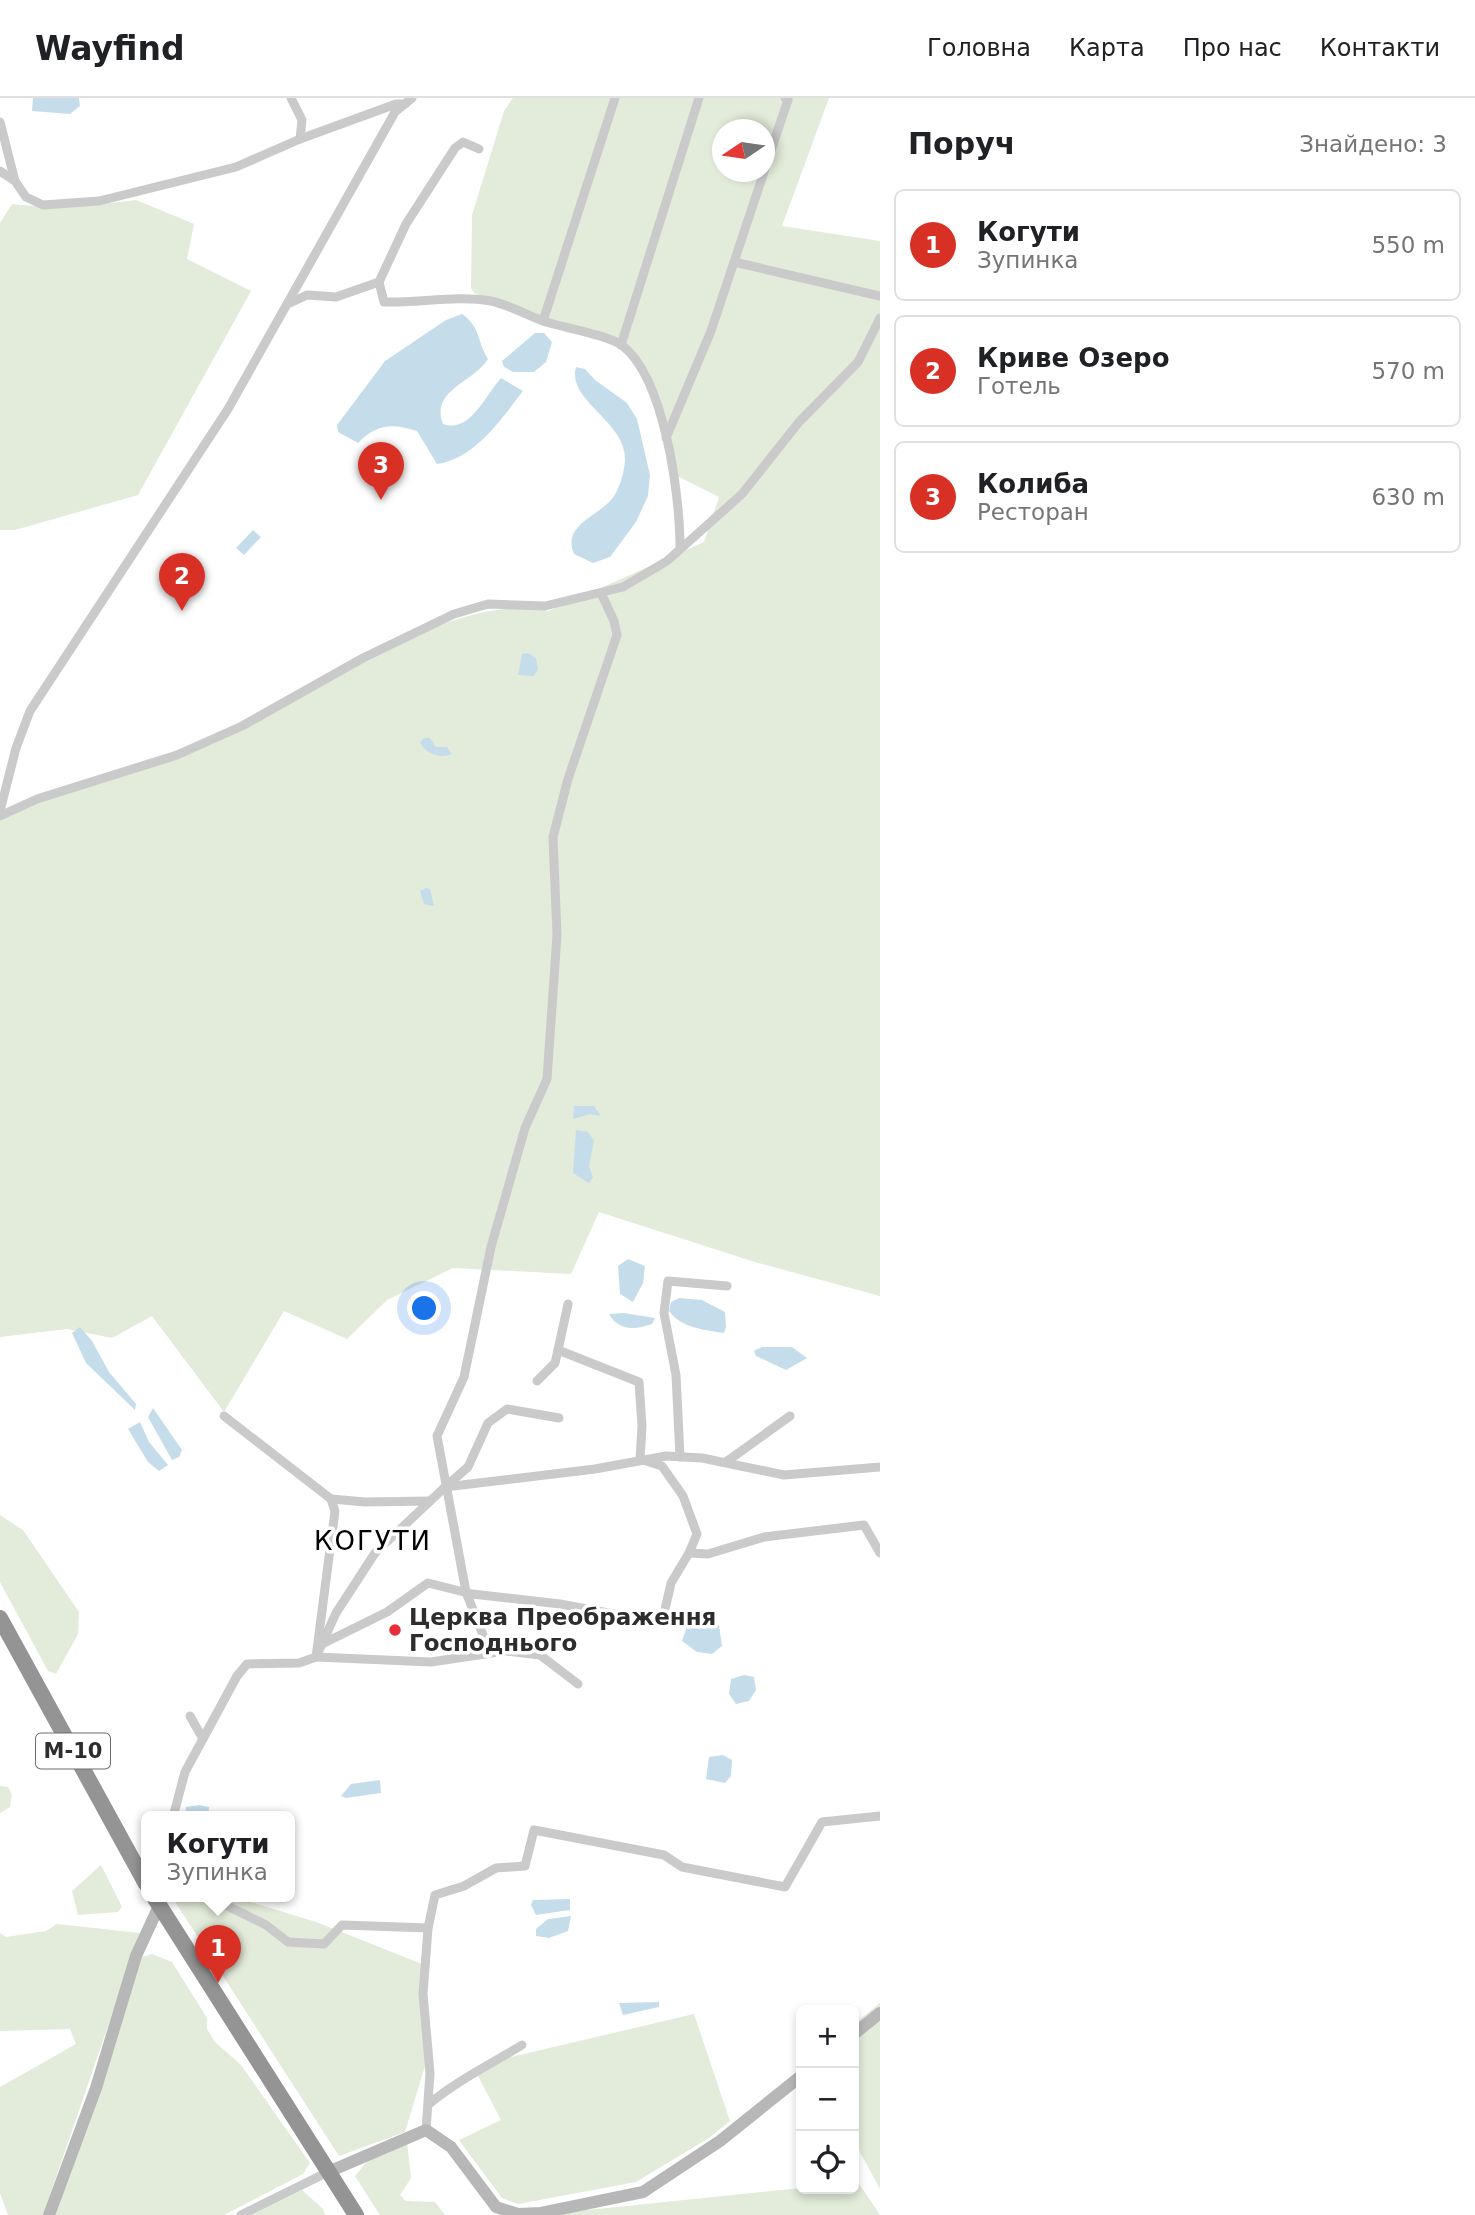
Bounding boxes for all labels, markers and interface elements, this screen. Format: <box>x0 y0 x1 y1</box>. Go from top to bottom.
text: Wayfind <box>35 29 185 68</box>
text: Головна <box>927 34 1031 62</box>
text: Карта <box>1069 34 1145 62</box>
text: Про нас <box>1183 34 1282 62</box>
text: Контакти <box>1320 34 1440 62</box>
north arrow <box>712 119 775 182</box>
text: Поруч <box>908 126 1015 161</box>
text: Знайдено: 3 <box>1299 131 1447 157</box>
text: Когути <box>977 217 1080 247</box>
text: 1 <box>925 232 941 258</box>
text: 550 m <box>1371 232 1445 258</box>
text: Зупинка <box>977 247 1078 273</box>
text: Криве Озеро <box>977 343 1170 373</box>
text: 2 <box>925 358 941 384</box>
text: 570 m <box>1371 358 1445 384</box>
text: Готель <box>977 373 1061 399</box>
pin: 3 <box>358 442 404 500</box>
text: Колиба <box>977 469 1089 499</box>
text: 3 <box>925 484 941 510</box>
text: 630 m <box>1371 484 1445 510</box>
text: Ресторан <box>977 499 1089 525</box>
pin: 2 <box>159 553 205 611</box>
your location <box>407 1291 441 1325</box>
district label: КОГУТИ <box>314 1526 432 1556</box>
place label: Церква Преображення Господнього <box>409 1604 716 1656</box>
marker: Церква Преображення Господнього <box>387 1622 403 1638</box>
road number: М-10 <box>36 1734 110 1768</box>
popup <box>141 1811 295 1902</box>
text: Когути <box>167 1829 269 1859</box>
text: Зупинка <box>167 1859 268 1885</box>
pin: 1 <box>195 1925 241 1983</box>
map controls <box>796 2005 859 2194</box>
button: + <box>796 2005 859 2068</box>
button: − <box>796 2068 859 2131</box>
button: locate <box>796 2131 859 2194</box>

